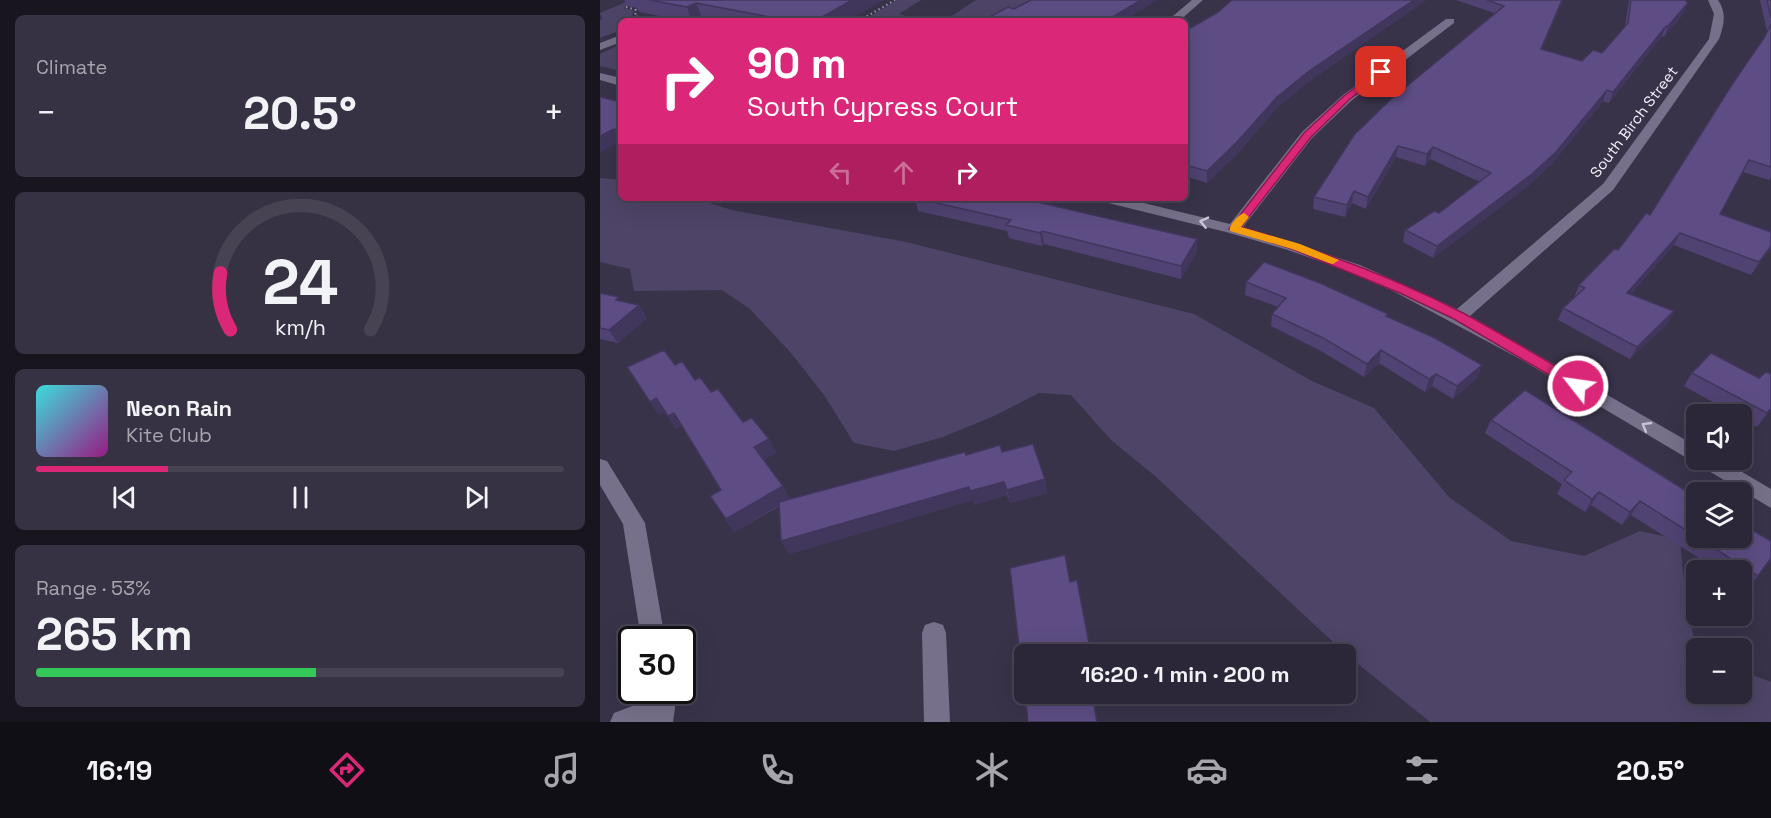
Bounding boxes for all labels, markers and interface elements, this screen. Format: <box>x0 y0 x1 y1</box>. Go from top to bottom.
text: 90 m <box>747 37 847 90</box>
icon: right <box>648 42 726 120</box>
pin <box>1355 46 1406 97</box>
text: Climate <box>36 54 107 80</box>
icon: arrive <box>1364 55 1397 88</box>
street label: South Birch Street <box>1586 62 1682 181</box>
text: 20.5° <box>243 85 357 142</box>
text: South Cypress Court <box>747 89 1018 124</box>
text: − <box>36 92 56 134</box>
text: + <box>544 92 564 134</box>
icon: left <box>824 156 857 189</box>
icon: ahead <box>887 156 920 189</box>
icon: right <box>950 156 983 189</box>
one-way arrow <box>1200 216 1210 229</box>
text: 24 <box>262 243 338 322</box>
text: km/h <box>274 314 326 341</box>
position arrow <box>1546 354 1610 418</box>
text: Neon Rain <box>126 394 232 422</box>
map controls <box>1686 404 1752 704</box>
button: sound <box>1686 404 1752 470</box>
one-way arrow <box>1642 421 1652 433</box>
text: Kite Club <box>126 422 212 448</box>
icon: previous <box>108 481 141 514</box>
icon: pause <box>284 481 317 514</box>
icon: next <box>460 481 493 514</box>
button: layers <box>1686 482 1752 548</box>
button: + <box>1686 560 1752 626</box>
text: Range · 53% <box>36 575 151 601</box>
text: 265 km <box>36 606 193 663</box>
speed limit sign: 30 <box>618 626 696 704</box>
button: − <box>1686 638 1752 704</box>
text: 16:20 · 1 min · 200 m <box>1080 660 1290 688</box>
icon: directions <box>326 749 368 791</box>
icon: music <box>541 749 583 791</box>
icon: phone <box>756 749 798 791</box>
icon: climate <box>971 749 1013 791</box>
icon: car <box>1186 749 1228 791</box>
icon: filters <box>1401 749 1443 791</box>
text: 16:19 <box>87 753 152 788</box>
text: 20.5° <box>1616 753 1684 788</box>

